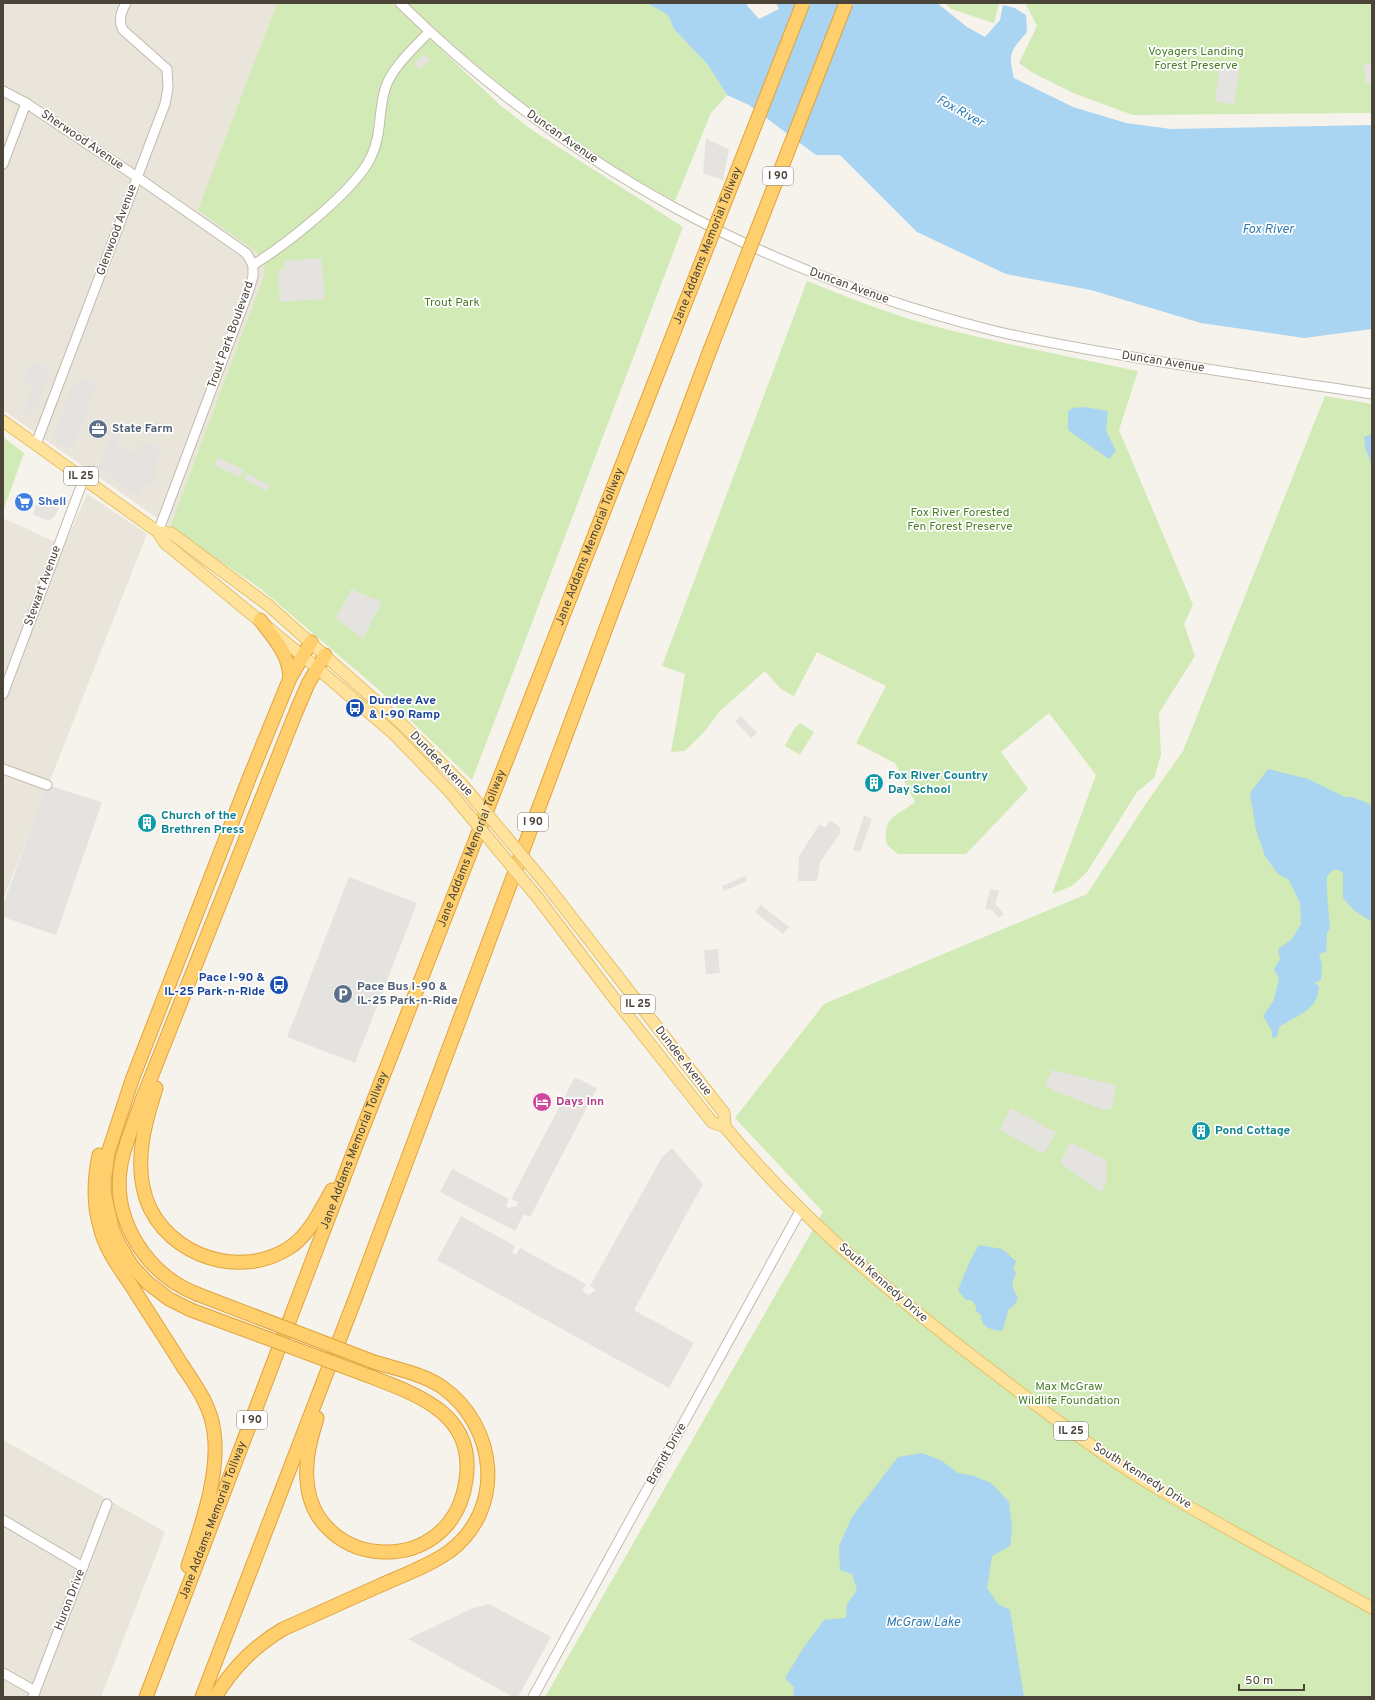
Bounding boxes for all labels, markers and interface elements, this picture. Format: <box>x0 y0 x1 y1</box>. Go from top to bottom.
park label: Voyagers Landing Forest Preserve <box>1148 44 1244 74</box>
water label: Fox River <box>934 92 987 132</box>
street label: Sherwood Avenue <box>37 106 127 174</box>
street label: Duncan Avenue <box>523 106 601 168</box>
street label: Jane Addams Memorial Tollway <box>670 165 746 327</box>
road number: I 90 <box>763 167 793 185</box>
street label: Glenwood Avenue <box>93 182 141 278</box>
water label: Fox River <box>1242 222 1295 238</box>
street label: Duncan Avenue <box>807 264 891 308</box>
street label: Trout Park Boulevard <box>204 279 258 391</box>
park label: Trout Park <box>424 295 480 311</box>
street label: Duncan Avenue <box>1120 348 1206 376</box>
office icon: State Farm <box>87 418 109 440</box>
place label: State Farm <box>112 421 173 437</box>
street label: Jane Addams Memorial Tollway <box>552 465 628 628</box>
road number: IL 25 <box>64 467 98 485</box>
supermarket icon: Shell <box>13 491 35 513</box>
place label: Shell <box>38 494 66 510</box>
park label: Fox River Forested Fen Forest Preserve <box>907 505 1013 535</box>
street label: Stewart Avenue <box>21 544 65 628</box>
place label: Dundee Ave & I-90 Ramp <box>369 693 440 723</box>
bus stop icon: Dundee Ave & I-90 Ramp <box>344 697 366 719</box>
street label: Dundee Avenue <box>406 728 476 800</box>
street label: Jane Addams Memorial Tollway <box>434 767 510 930</box>
place label: Fox River Country Day School <box>888 768 988 798</box>
building icon: Fox River Country Day School <box>863 772 885 794</box>
place label: Church of the Brethren Press <box>161 808 245 838</box>
building icon: Church of the Brethren Press <box>136 812 158 834</box>
road number: I 90 <box>518 813 548 831</box>
place label: Pace I-90 & IL-25 Park-n-Ride <box>164 970 265 1000</box>
bus stop icon: Pace I-90 & IL-25 Park-n-Ride <box>268 974 290 996</box>
place label: Pace Bus I-90 & IL-25 Park-n-Ride <box>357 979 458 1009</box>
parking icon: Pace Bus I-90 & IL-25 Park-n-Ride <box>332 983 354 1005</box>
road number: IL 25 <box>621 995 655 1013</box>
street label: Dundee Avenue <box>651 1023 715 1099</box>
street label: Jane Addams Memorial Tollway <box>317 1069 392 1232</box>
hotel icon: Days Inn <box>531 1091 553 1113</box>
place label: Days Inn <box>556 1094 604 1110</box>
building icon: Pond Cottage <box>1190 1120 1212 1142</box>
place label: Pond Cottage <box>1215 1123 1291 1139</box>
street label: South Kennedy Drive <box>835 1240 931 1326</box>
park label: Max McGraw Wildlife Foundation <box>1018 1379 1120 1409</box>
road number: I 90 <box>237 1411 267 1429</box>
street label: Brandt Drive <box>643 1420 691 1488</box>
road number: IL 25 <box>1054 1422 1088 1440</box>
street label: Jane Addams Memorial Tollway <box>176 1439 251 1602</box>
street label: South Kennedy Drive <box>1090 1439 1194 1513</box>
street label: Huron Drive <box>51 1567 89 1633</box>
water label: McGraw Lake <box>886 1615 960 1631</box>
scale bar <box>1239 1666 1304 1692</box>
text: 50 m <box>1245 1673 1273 1689</box>

